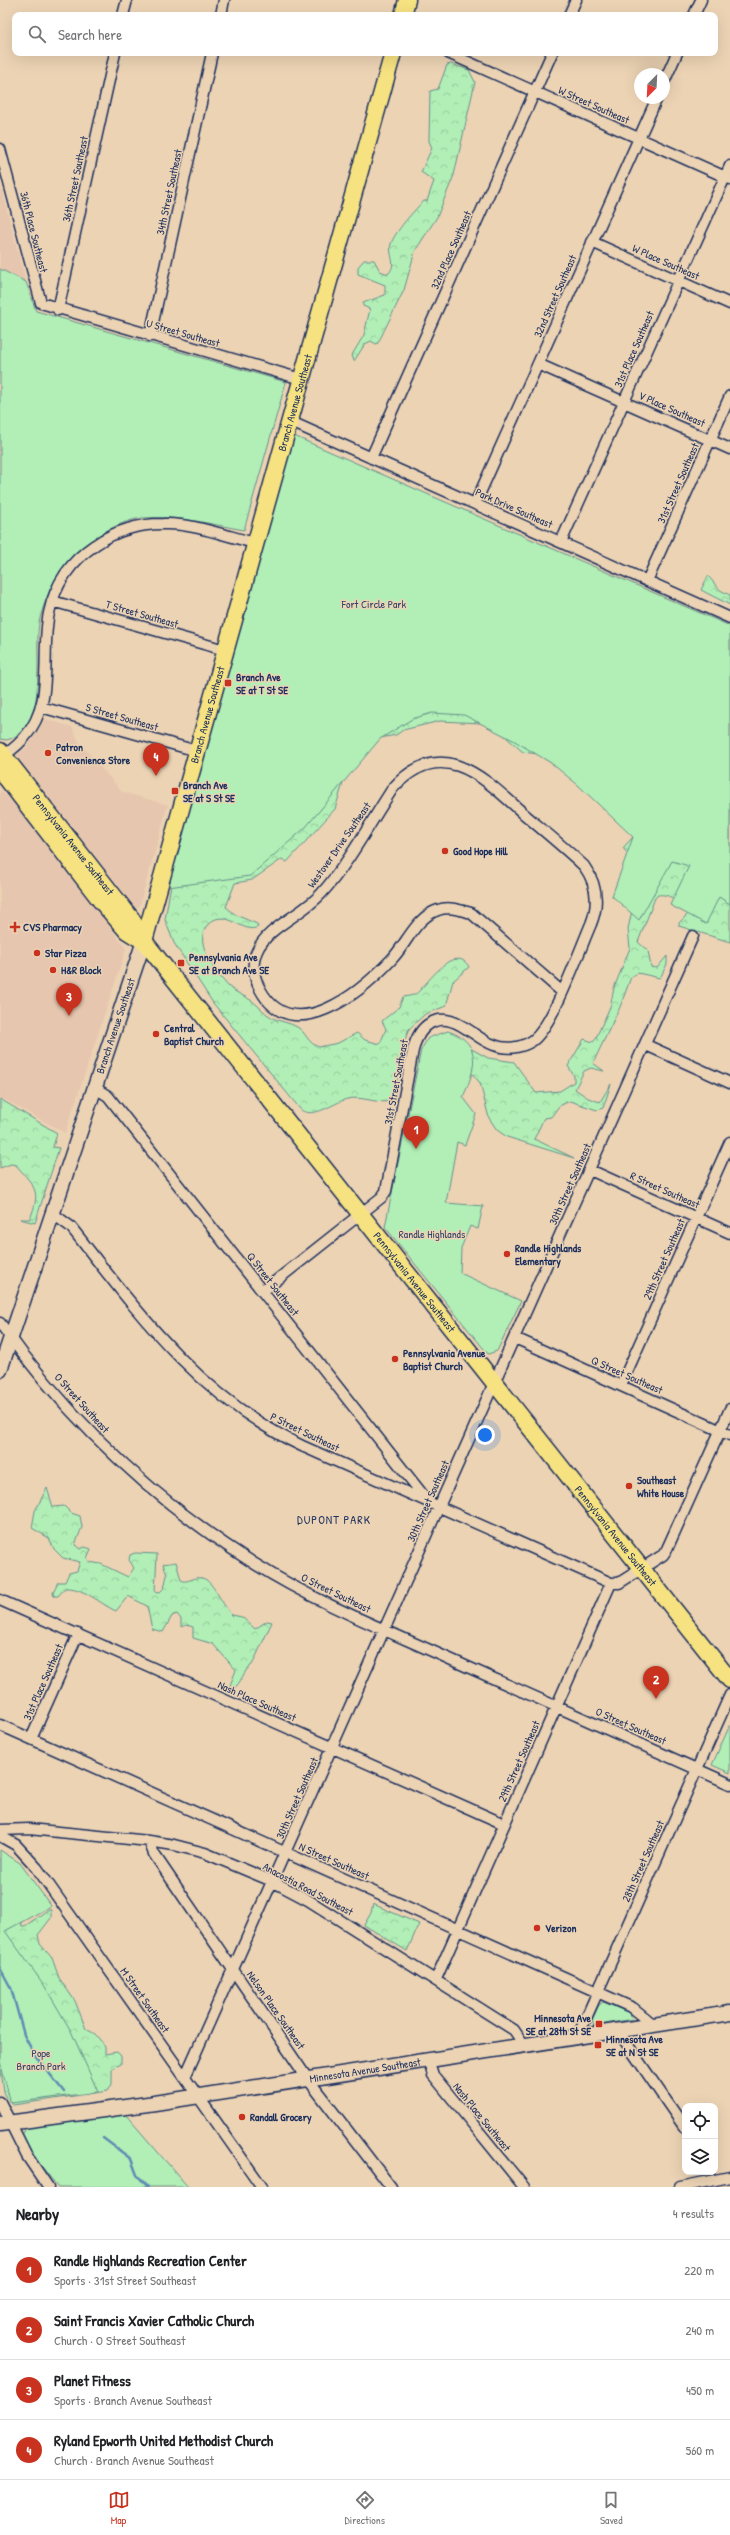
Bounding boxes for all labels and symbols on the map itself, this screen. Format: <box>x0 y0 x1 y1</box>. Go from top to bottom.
north arrow <box>634 68 670 104</box>
street label: W Street Southeast <box>556 83 632 127</box>
street label: 36th Street Southeast <box>59 135 91 223</box>
street label: 34th Street Southeast <box>153 148 185 236</box>
street label: 36th Place Southeast <box>17 190 51 274</box>
street label: 32nd Place Southeast <box>427 208 475 291</box>
street label: W Place Southeast <box>630 241 702 283</box>
street label: 32nd Street Southeast <box>531 252 580 340</box>
street label: 31st Place Southeast <box>611 308 657 389</box>
street label: U Street Southeast <box>145 316 222 350</box>
street label: Branch Avenue Southeast <box>275 352 315 453</box>
street label: V Place Southeast <box>637 388 708 430</box>
street label: 31st Street Southeast <box>654 440 702 525</box>
street label: Park Drive Southeast <box>473 485 555 531</box>
street label: T Street Southeast <box>104 597 180 631</box>
park label: Fort Circle Park <box>341 597 407 611</box>
street label: Branch Avenue Southeast <box>187 664 228 765</box>
place label: Branch Ave SE at T St SE <box>236 670 288 697</box>
marker: Branch Ave SE at T St SE <box>223 678 233 688</box>
street label: S Street Southeast <box>84 700 160 734</box>
place label: Patron Convenience Store <box>56 740 131 767</box>
pin: 4 <box>143 743 169 776</box>
marker: Patron Convenience Store <box>43 748 53 758</box>
place label: Branch Ave SE at S St SE <box>183 778 235 805</box>
marker: Branch Ave SE at S St SE <box>170 786 180 796</box>
street label: Pennsylvania Avenue Southeast <box>30 791 117 898</box>
street label: Westover Drive Southeast <box>304 799 374 891</box>
place label: Good Hope Hill <box>453 844 509 859</box>
marker: Good Hope Hill <box>440 846 450 856</box>
place label: CVS Pharmacy <box>23 920 82 935</box>
marker: CVS Pharmacy <box>10 922 20 932</box>
place label: Star Pizza <box>45 946 87 960</box>
marker: Star Pizza <box>32 948 42 958</box>
place label: Pennsylvania Ave SE at Branch Ave SE <box>189 950 269 977</box>
marker: Pennsylvania Ave SE at Branch Ave SE <box>176 958 186 968</box>
place label: H&R Block <box>61 963 102 977</box>
marker: H&R Block <box>48 965 58 975</box>
street label: Branch Avenue Southeast <box>93 976 138 1076</box>
pin: 3 <box>56 983 82 1016</box>
place label: Central Baptist Church <box>164 1021 224 1049</box>
marker: Central Baptist Church <box>151 1029 161 1039</box>
street label: 31st Street Southeast <box>381 1038 411 1126</box>
pin: 1 <box>403 1116 429 1149</box>
street label: 30th Street Southeast <box>546 1141 594 1227</box>
street label: R Street Southeast <box>628 1168 702 1212</box>
street label: 29th Street Southeast <box>640 1216 688 1302</box>
park label: Randle Highlands <box>399 1227 465 1241</box>
street label: Pennsylvania Avenue Southeast <box>370 1229 459 1335</box>
place label: Randle Highlands Elementary <box>515 1241 582 1269</box>
street label: Q Street Southeast <box>244 1249 302 1319</box>
marker: Randle Highlands Elementary <box>502 1249 512 1259</box>
place label: Pennsylvania Avenue Baptist Church <box>403 1346 486 1374</box>
street label: Q Street Southeast <box>589 1353 665 1397</box>
marker: Pennsylvania Avenue Baptist Church <box>390 1354 400 1364</box>
street label: O Street Southeast <box>51 1370 113 1436</box>
street label: P Street Southeast <box>268 1409 342 1455</box>
your location <box>475 1425 495 1445</box>
street label: 30th Street Southeast <box>404 1458 452 1544</box>
place label: Southeast White House <box>637 1473 685 1500</box>
marker: Southeast White House <box>624 1481 634 1491</box>
street label: Pennsylvania Avenue Southeast <box>572 1483 660 1589</box>
district label: DUPONT PARK <box>297 1511 371 1528</box>
street label: O Street Southeast <box>299 1570 373 1616</box>
street label: 31st Place Southeast <box>20 1641 66 1722</box>
pin: 2 <box>643 1666 669 1699</box>
street label: Nash Place Southeast <box>216 1677 299 1725</box>
street label: O Street Southeast <box>594 1704 669 1748</box>
street label: 29th Street Southeast <box>495 1718 543 1804</box>
street label: 30th Street Southeast <box>273 1755 321 1841</box>
street label: 28th Street Southeast <box>619 1818 667 1904</box>
street label: N Street Southeast <box>297 1839 372 1883</box>
street label: Anacostia Road Southeast <box>260 1859 356 1919</box>
place label: Verizon <box>545 1921 576 1935</box>
marker: Verizon <box>532 1923 542 1933</box>
street label: M Street Southeast <box>117 1965 173 2035</box>
street label: Nelson Place Southeast <box>244 1968 308 2052</box>
place label: Minnesota Ave SE at 28th St SE <box>526 2011 592 2038</box>
marker: Minnesota Ave SE at 28th St SE <box>594 2019 604 2029</box>
place label: Minnesota Ave SE at N St SE <box>606 2032 663 2059</box>
marker: Minnesota Ave SE at N St SE <box>593 2040 603 2050</box>
park label: Pope Branch Park <box>17 2046 66 2073</box>
street label: Minnesota Avenue Southeast <box>308 2054 422 2086</box>
street label: Nash Place Southeast <box>450 2080 514 2154</box>
place label: Randall Grocery <box>250 2110 312 2125</box>
marker: Randall Grocery <box>237 2112 247 2122</box>

